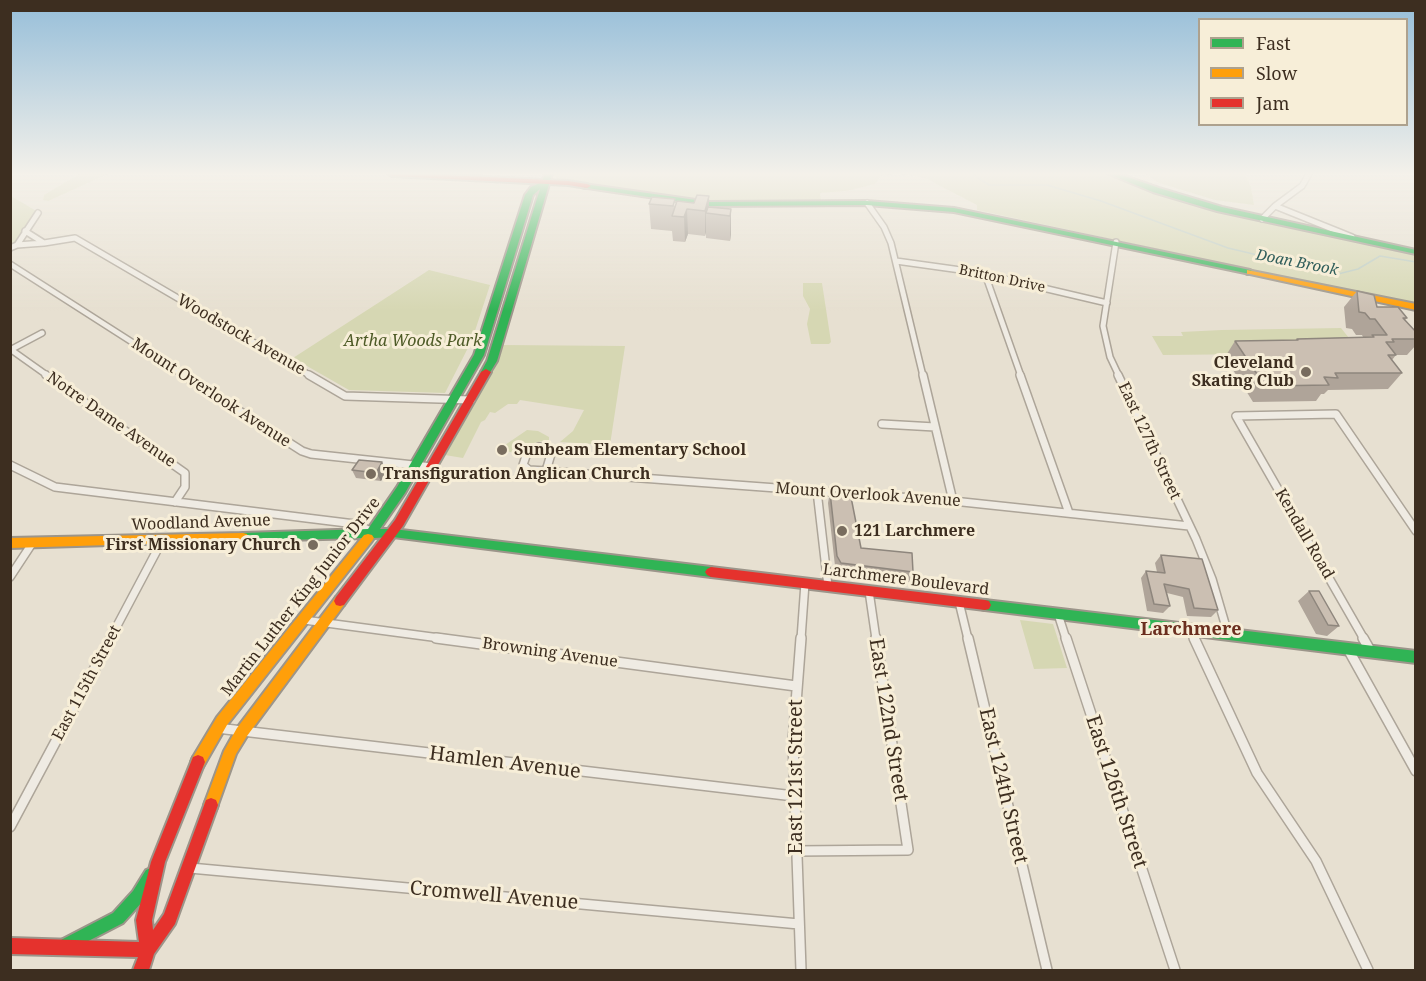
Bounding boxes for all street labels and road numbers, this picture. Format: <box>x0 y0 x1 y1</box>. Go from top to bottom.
street label: Britton Drive <box>957 262 1047 296</box>
street label: Woodstock Avenue <box>174 291 308 379</box>
street label: Mount Overlook Avenue <box>128 334 294 452</box>
street label: Notre Dame Avenue <box>43 368 179 472</box>
street label: East 127th Street <box>1113 379 1185 503</box>
street label: Mount Overlook Avenue <box>775 479 961 511</box>
street label: Kendall Road <box>1270 485 1338 583</box>
street label: Martin Luther King Junior Drive <box>217 494 385 700</box>
street label: Woodland Avenue <box>131 511 271 535</box>
street label: Larchmere Boulevard <box>822 560 990 600</box>
street label: East 115th Street <box>49 622 125 744</box>
street label: Browning Avenue <box>481 634 619 672</box>
street label: East 122nd Street <box>863 637 913 803</box>
street label: East 121st Street <box>784 699 808 855</box>
street label: East 124th Street <box>973 706 1033 866</box>
street label: East 126th Street <box>1080 713 1152 871</box>
street label: Hamlen Avenue <box>428 742 582 784</box>
street label: Cromwell Avenue <box>409 877 579 915</box>

